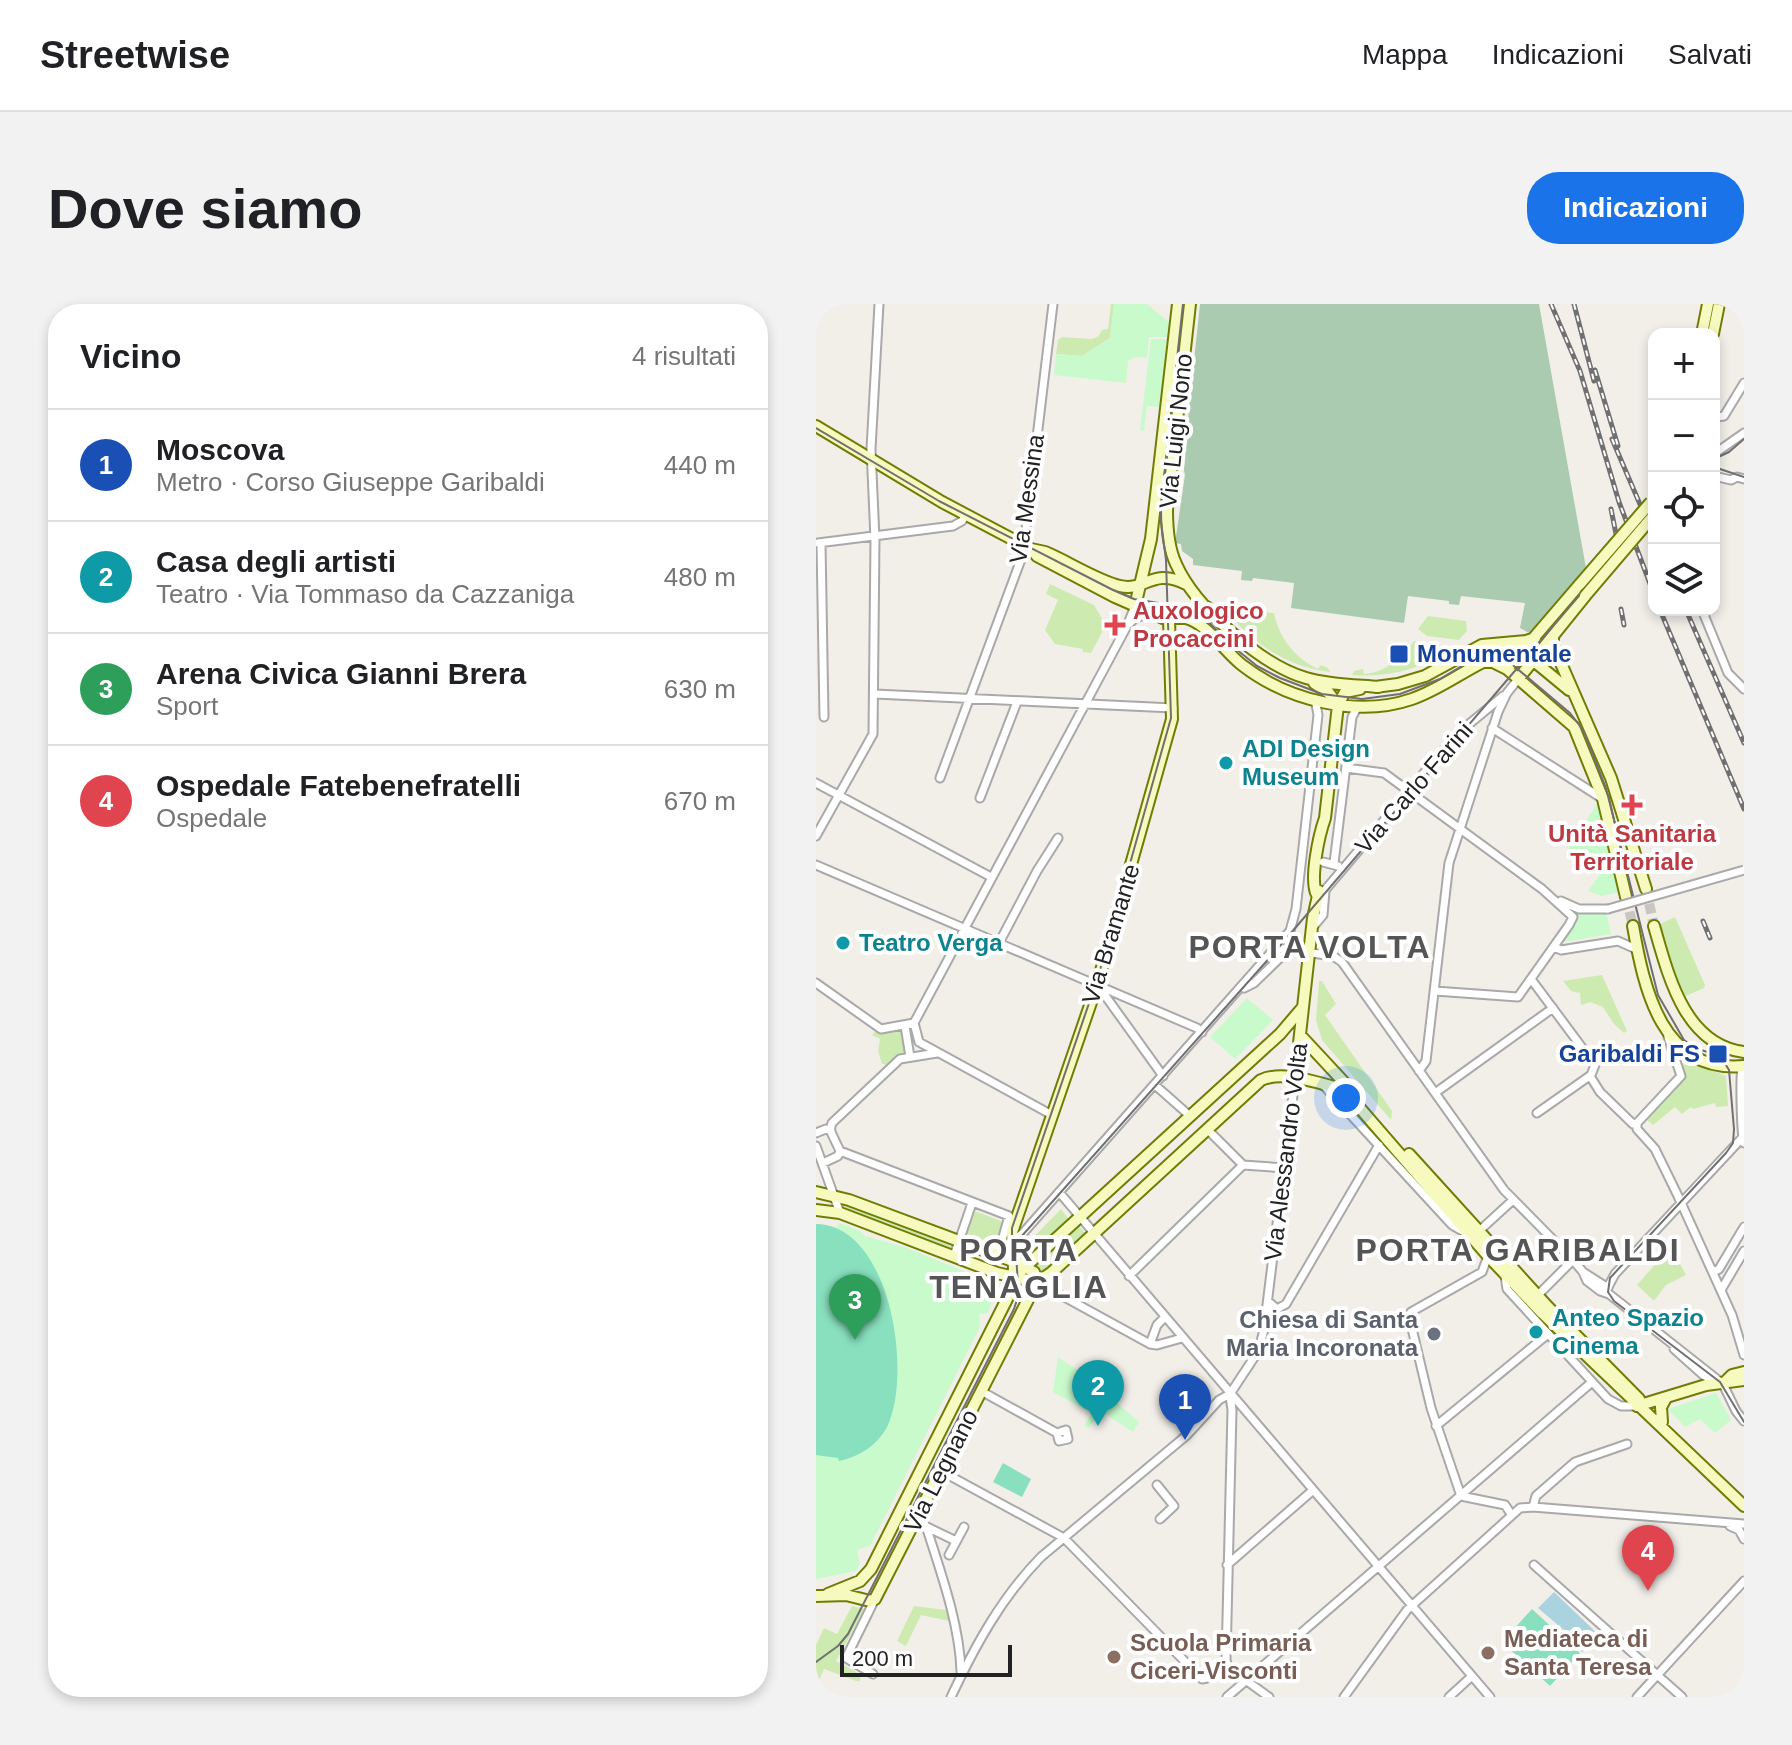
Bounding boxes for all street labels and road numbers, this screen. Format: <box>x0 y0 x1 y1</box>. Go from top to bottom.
street label: Via Luigi Nono <box>1154 352 1197 510</box>
street label: Via Messina <box>1004 432 1049 565</box>
street label: Via Carlo Farini <box>1349 717 1478 859</box>
street label: Via Bramante <box>1076 861 1145 1007</box>
street label: Via Alessandro Volta <box>1259 1041 1312 1263</box>
street label: Via Legnano <box>898 1405 983 1537</box>

